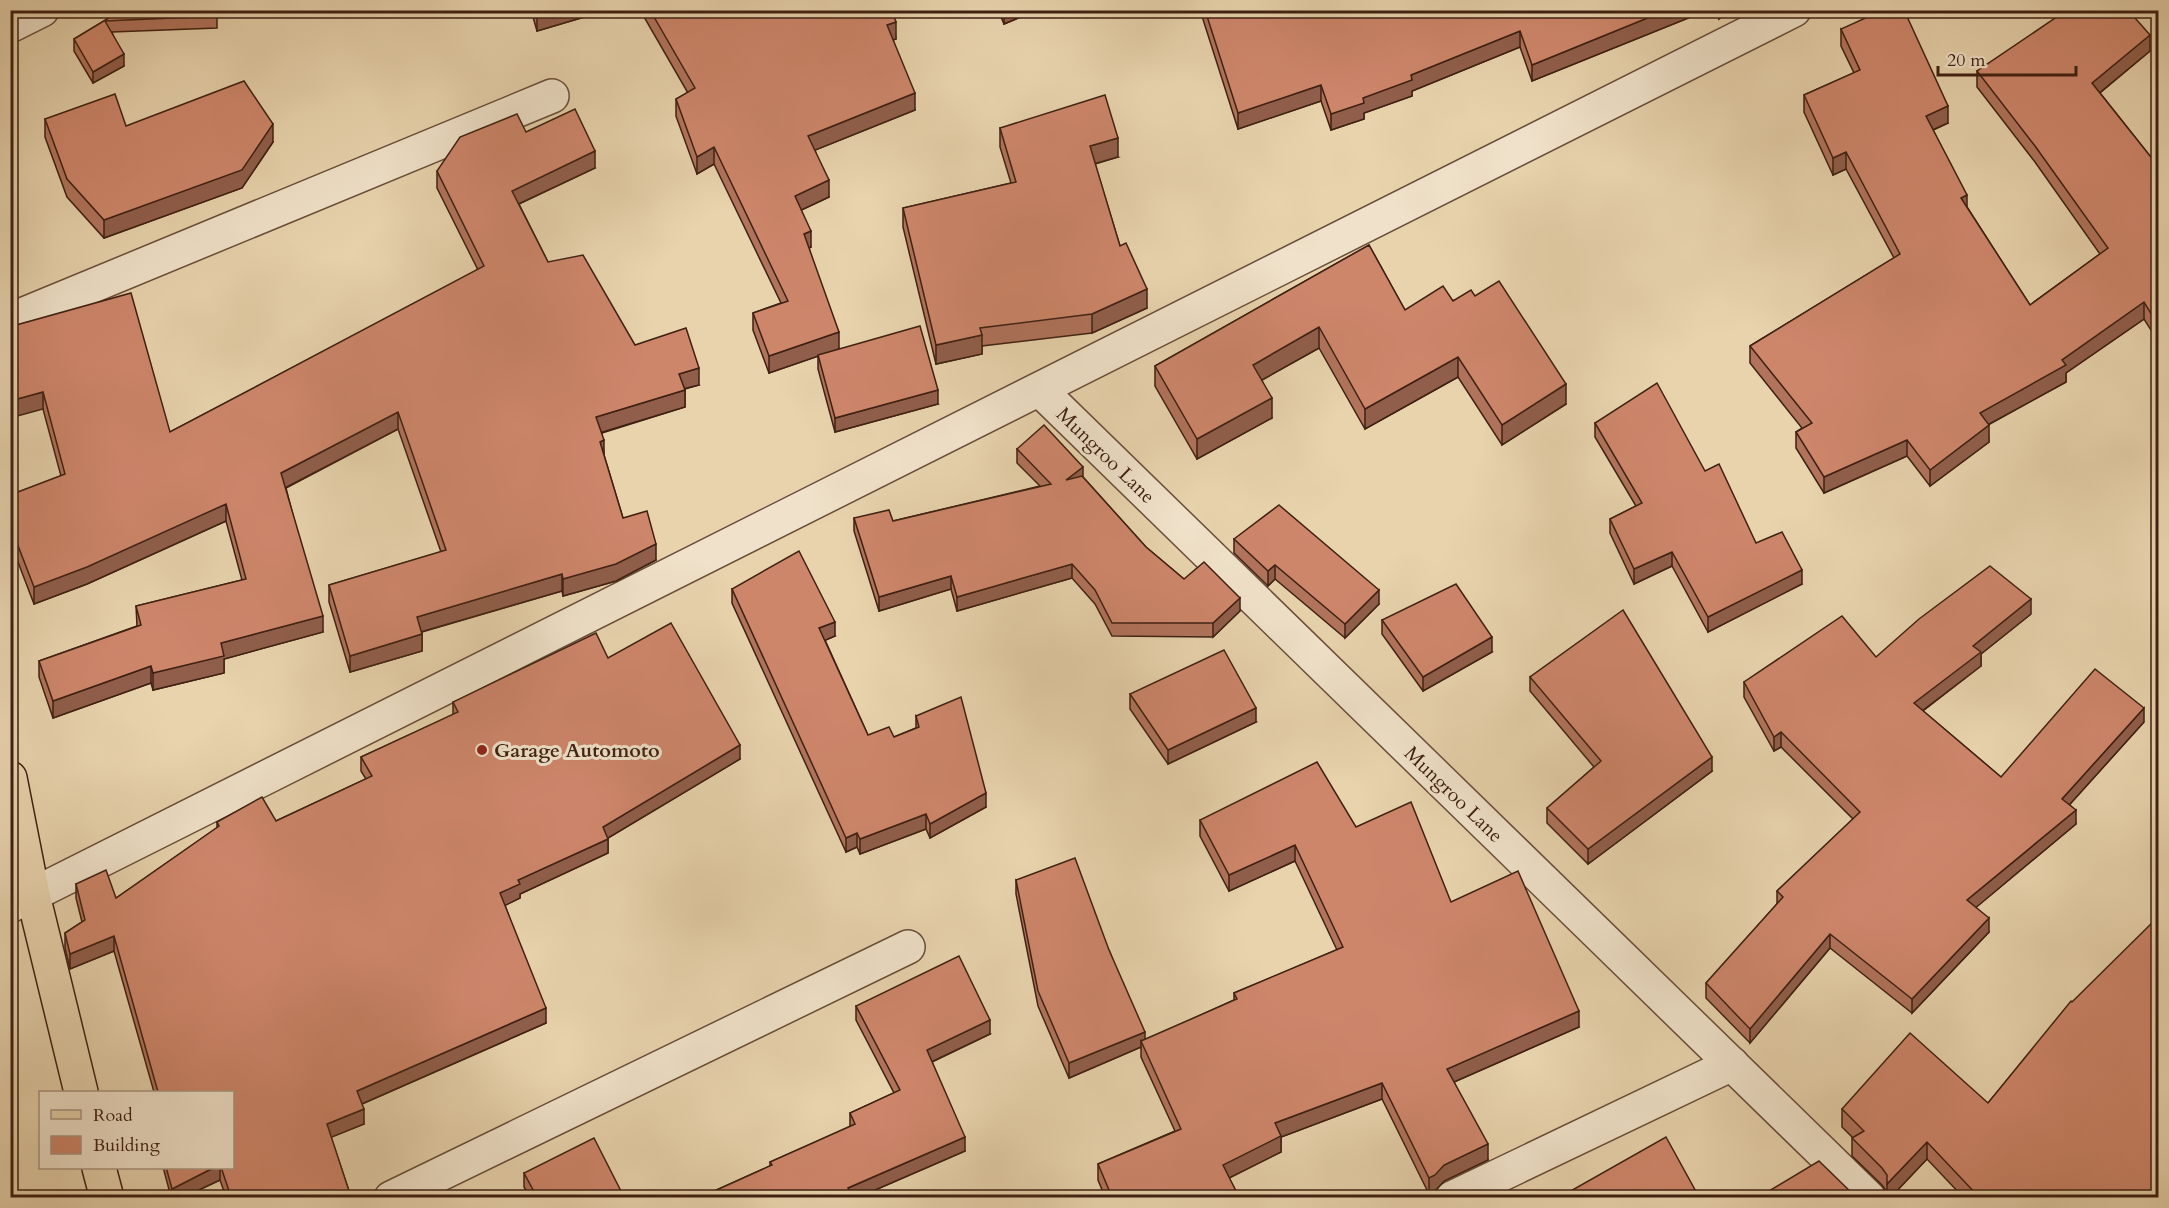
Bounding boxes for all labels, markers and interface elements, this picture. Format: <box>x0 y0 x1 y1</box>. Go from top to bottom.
scale bar <box>1938 39 2076 77</box>
text: 20 m <box>1947 48 1986 73</box>
street label: Mungroo Lane <box>1050 401 1161 509</box>
place label: Garage Automoto <box>494 737 660 764</box>
street label: Mungroo Lane <box>1398 740 1509 848</box>
marker: Garage Automoto <box>475 743 489 757</box>
legend <box>39 1091 234 1169</box>
text: Road <box>93 1103 133 1128</box>
text: Building <box>93 1133 161 1158</box>

